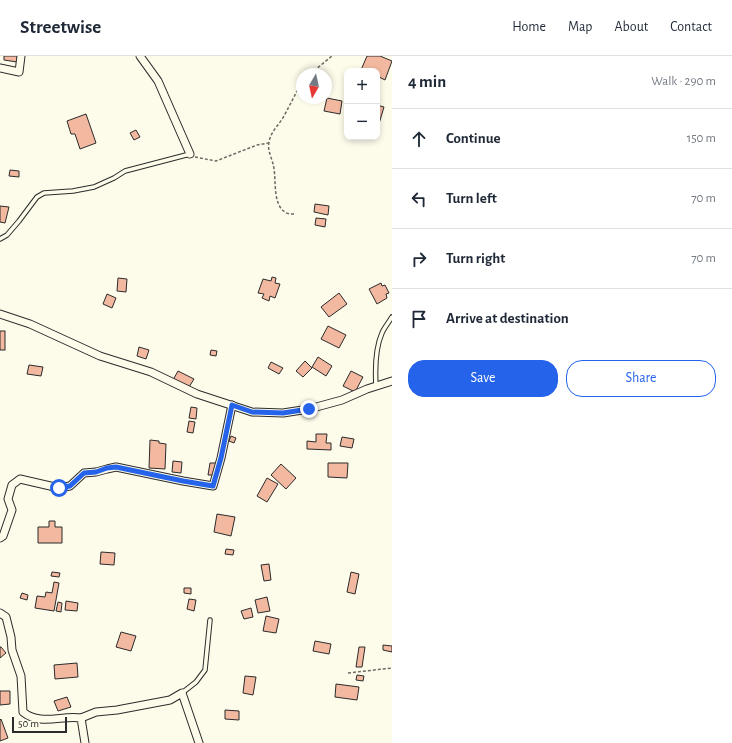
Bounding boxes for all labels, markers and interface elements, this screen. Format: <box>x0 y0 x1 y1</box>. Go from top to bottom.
text: Streetwise <box>20 18 101 37</box>
text: Home <box>512 20 546 34</box>
text: Map <box>568 20 592 34</box>
text: About <box>614 20 648 34</box>
text: Contact <box>670 20 712 34</box>
north arrow <box>296 68 332 104</box>
map controls <box>344 68 380 140</box>
button: + <box>344 68 380 104</box>
text: 4 min <box>408 73 446 90</box>
text: Walk · 290 m <box>651 75 716 88</box>
button: − <box>344 104 380 140</box>
icon: ahead <box>408 128 430 150</box>
text: Continue <box>446 131 501 146</box>
text: 150 m <box>687 132 716 145</box>
icon: left <box>408 188 430 210</box>
text: Turn left <box>446 191 497 206</box>
text: 70 m <box>691 192 716 205</box>
icon: right <box>408 248 430 270</box>
text: Turn right <box>446 251 505 266</box>
text: 70 m <box>691 252 716 265</box>
icon: arrive <box>408 308 430 330</box>
text: Arrive at destination <box>446 311 569 326</box>
button: Save <box>408 360 558 397</box>
button: Share <box>566 360 716 397</box>
route end <box>300 400 318 418</box>
route start <box>50 479 68 497</box>
scale bar <box>12 715 67 734</box>
text: 50 m <box>18 718 39 729</box>

